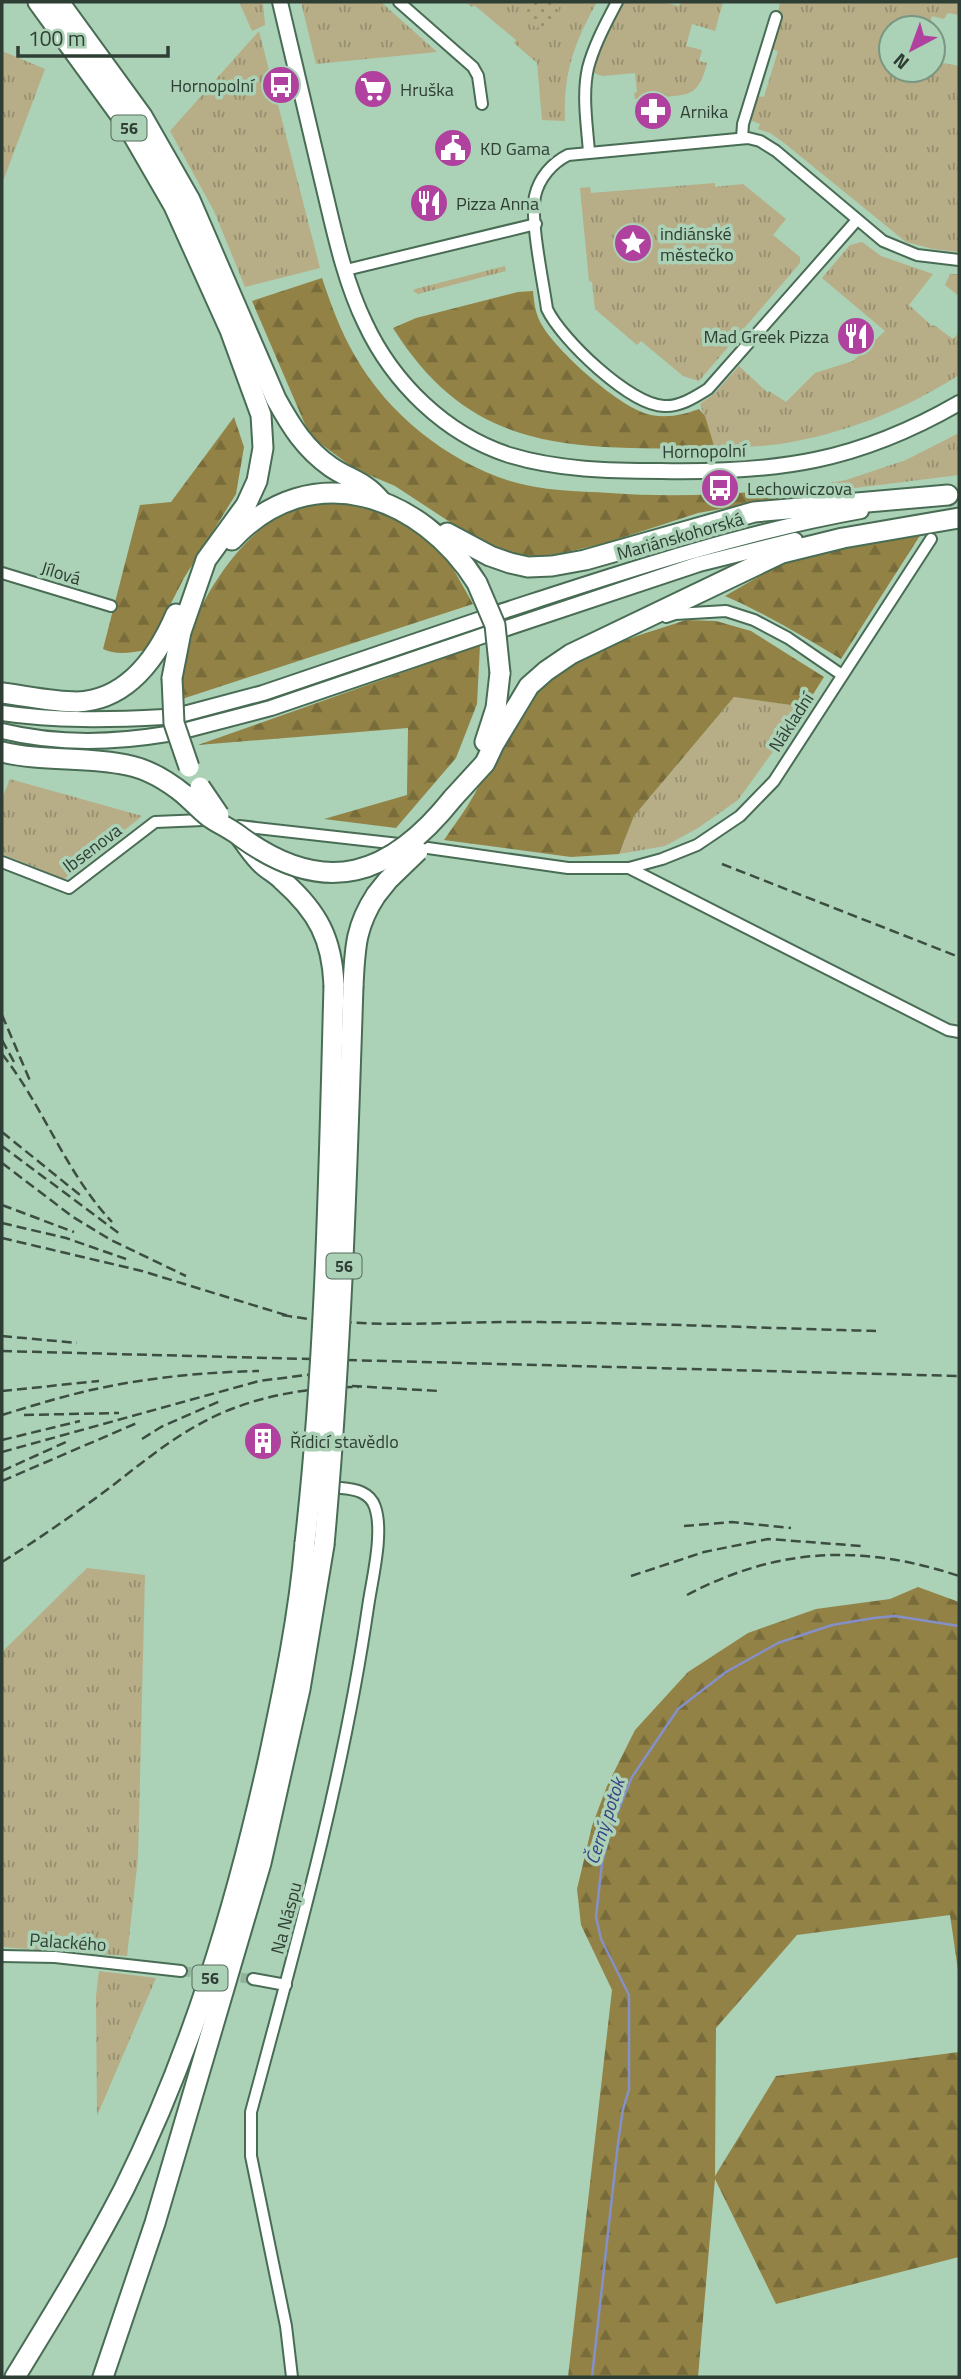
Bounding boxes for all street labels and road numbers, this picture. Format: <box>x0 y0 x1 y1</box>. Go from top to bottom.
road number: 56 <box>111 116 146 140</box>
street label: Hornopolní <box>662 437 748 465</box>
street label: Mariánskohorská <box>614 505 746 567</box>
street label: Jílová <box>38 554 84 592</box>
street label: Nákladní <box>762 685 821 757</box>
street label: Ibsenova <box>57 817 127 879</box>
road number: 56 <box>326 1254 362 1278</box>
street label: Na Náspu <box>263 1879 309 1957</box>
street label: Palackého <box>29 1926 107 1958</box>
road number: 56 <box>192 1966 228 1990</box>

